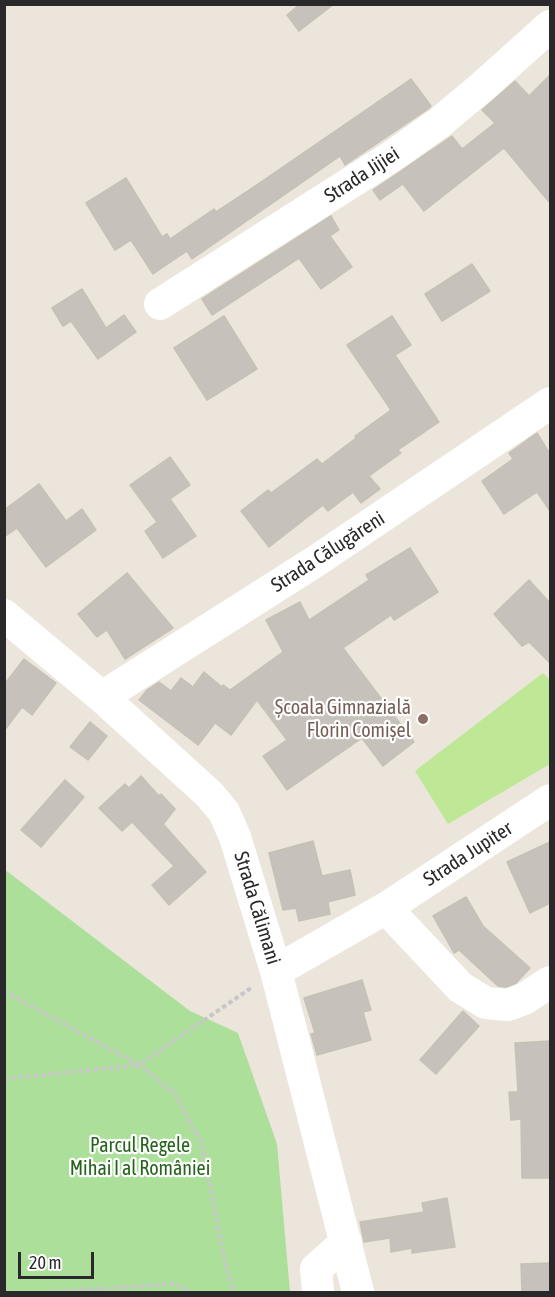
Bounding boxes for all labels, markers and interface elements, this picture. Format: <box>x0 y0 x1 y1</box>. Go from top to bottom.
street label: Strada Jijiei <box>320 142 404 208</box>
street label: Strada Călugăreni <box>267 506 389 598</box>
place label: Școala Gimnazială Florin Comișel <box>275 696 411 743</box>
marker: Școala Gimnazială Florin Comișel <box>416 712 430 726</box>
street label: Strada Jupiter <box>419 816 517 892</box>
street label: Strada Călimani <box>228 849 286 967</box>
park label: Parcul Regele Mihai I al României <box>70 1134 210 1181</box>
scale bar <box>21 1240 98 1278</box>
text: 20 m <box>29 1252 61 1273</box>

